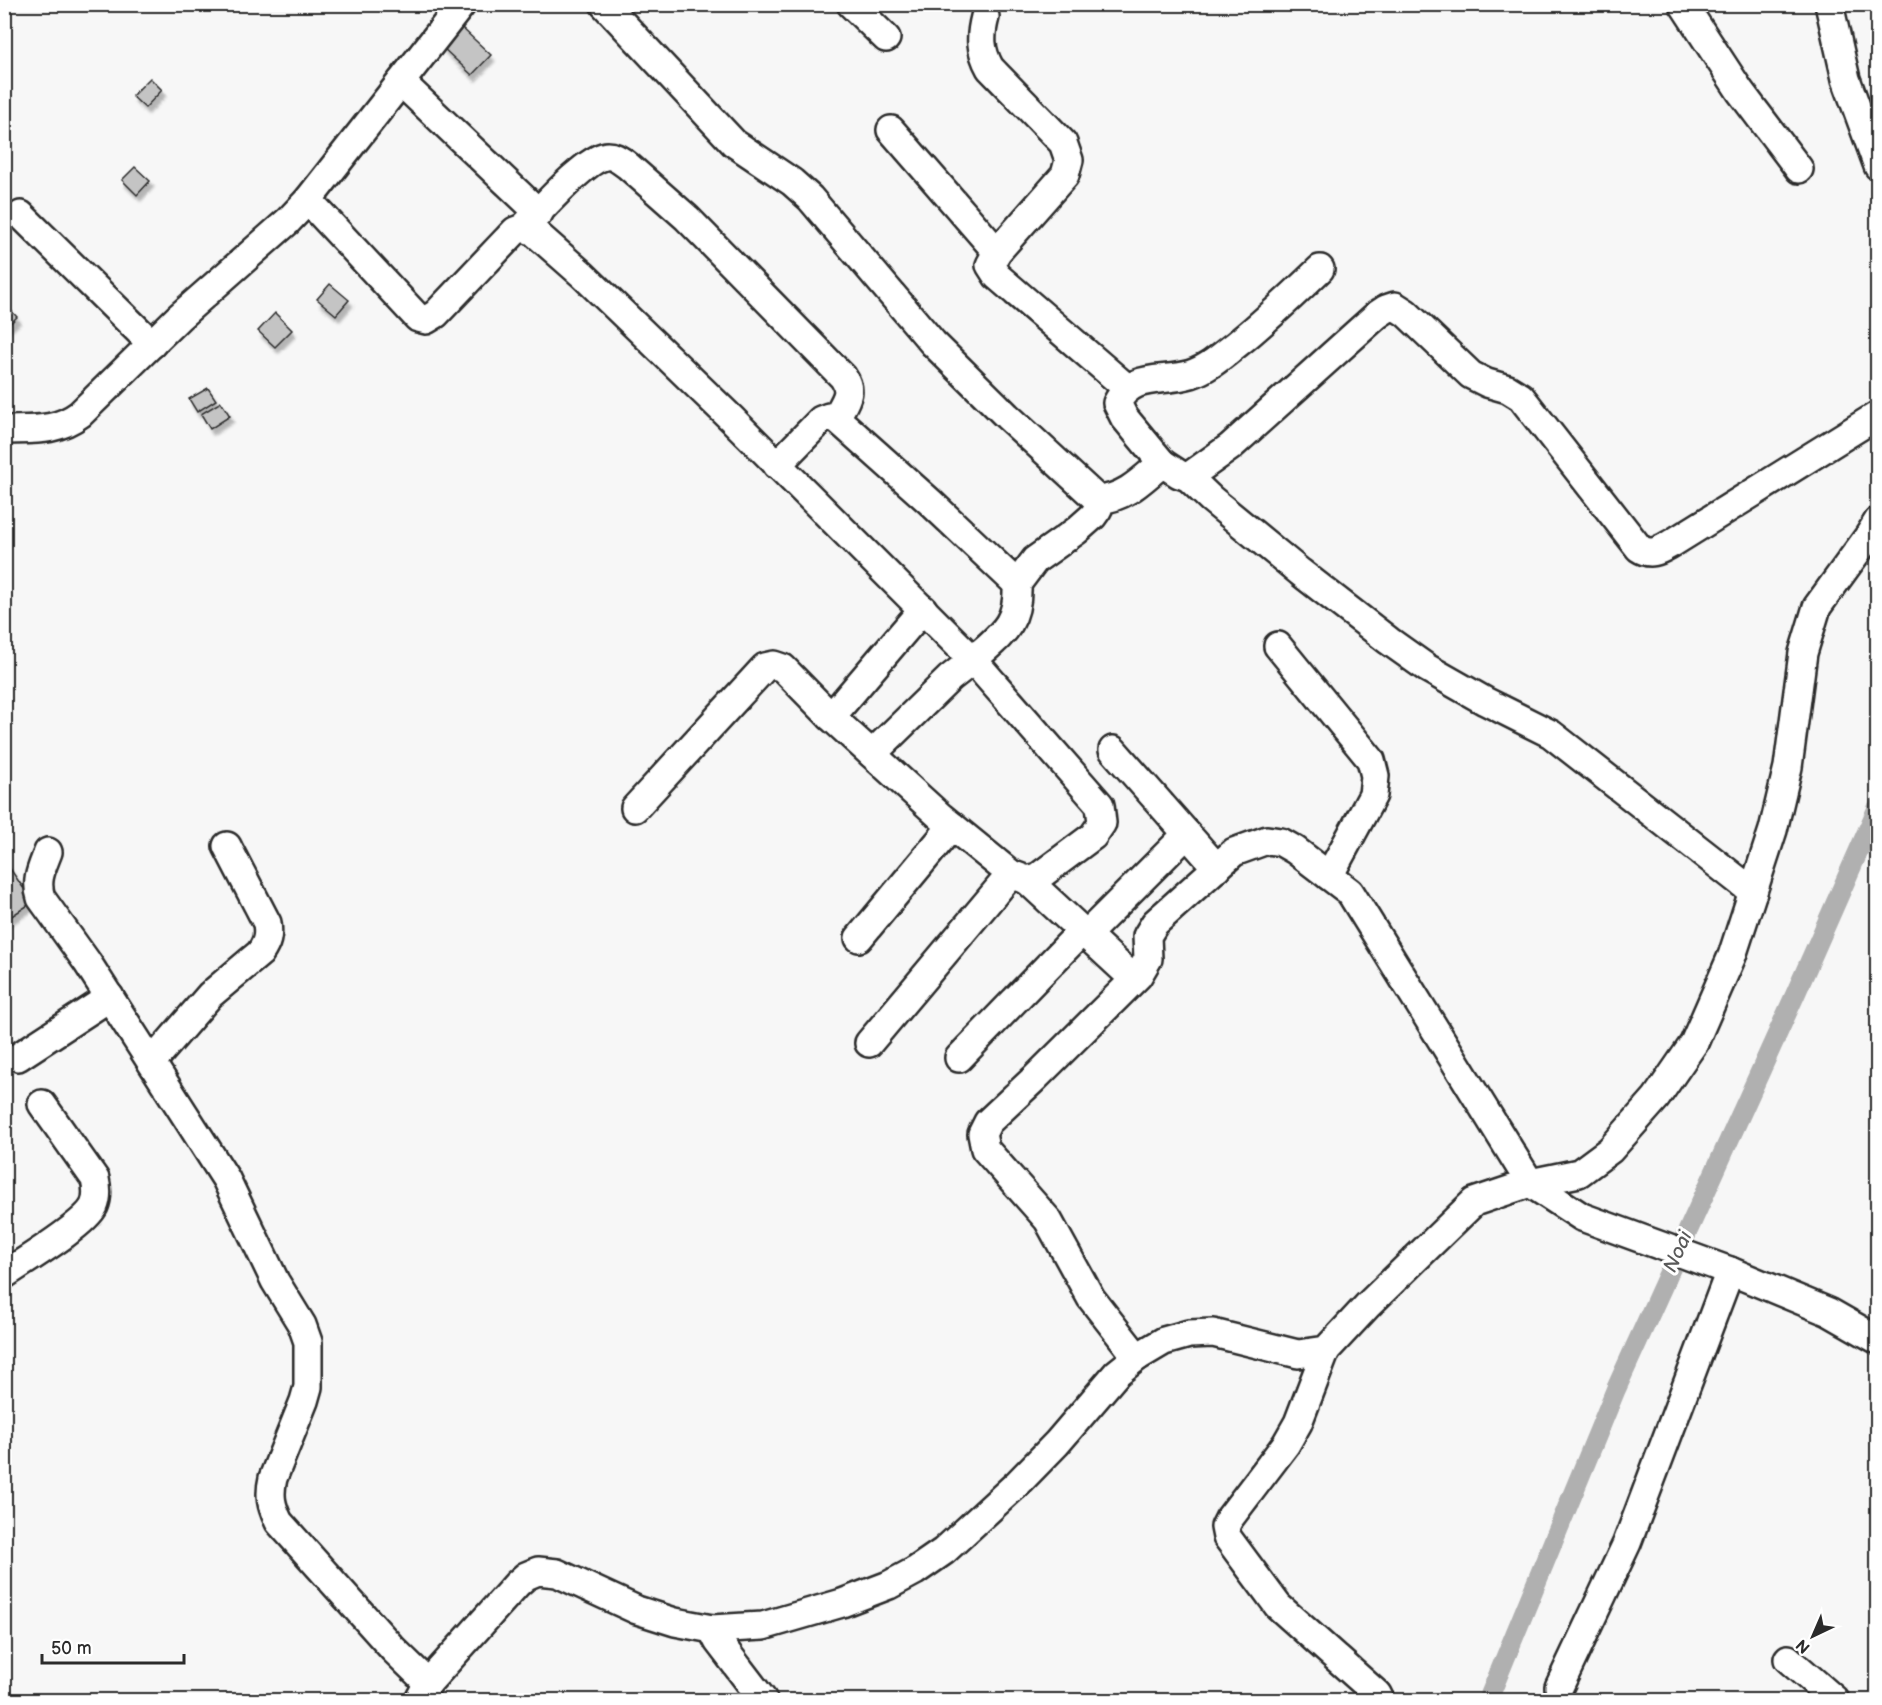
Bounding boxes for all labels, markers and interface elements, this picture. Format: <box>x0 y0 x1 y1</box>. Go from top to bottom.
water label: Noai <box>1658 1226 1698 1276</box>
north arrow <box>1783 1606 1843 1666</box>
scale bar <box>42 1627 184 1665</box>
text: N <box>1793 1635 1815 1657</box>
text: 50 m <box>51 1638 92 1659</box>

